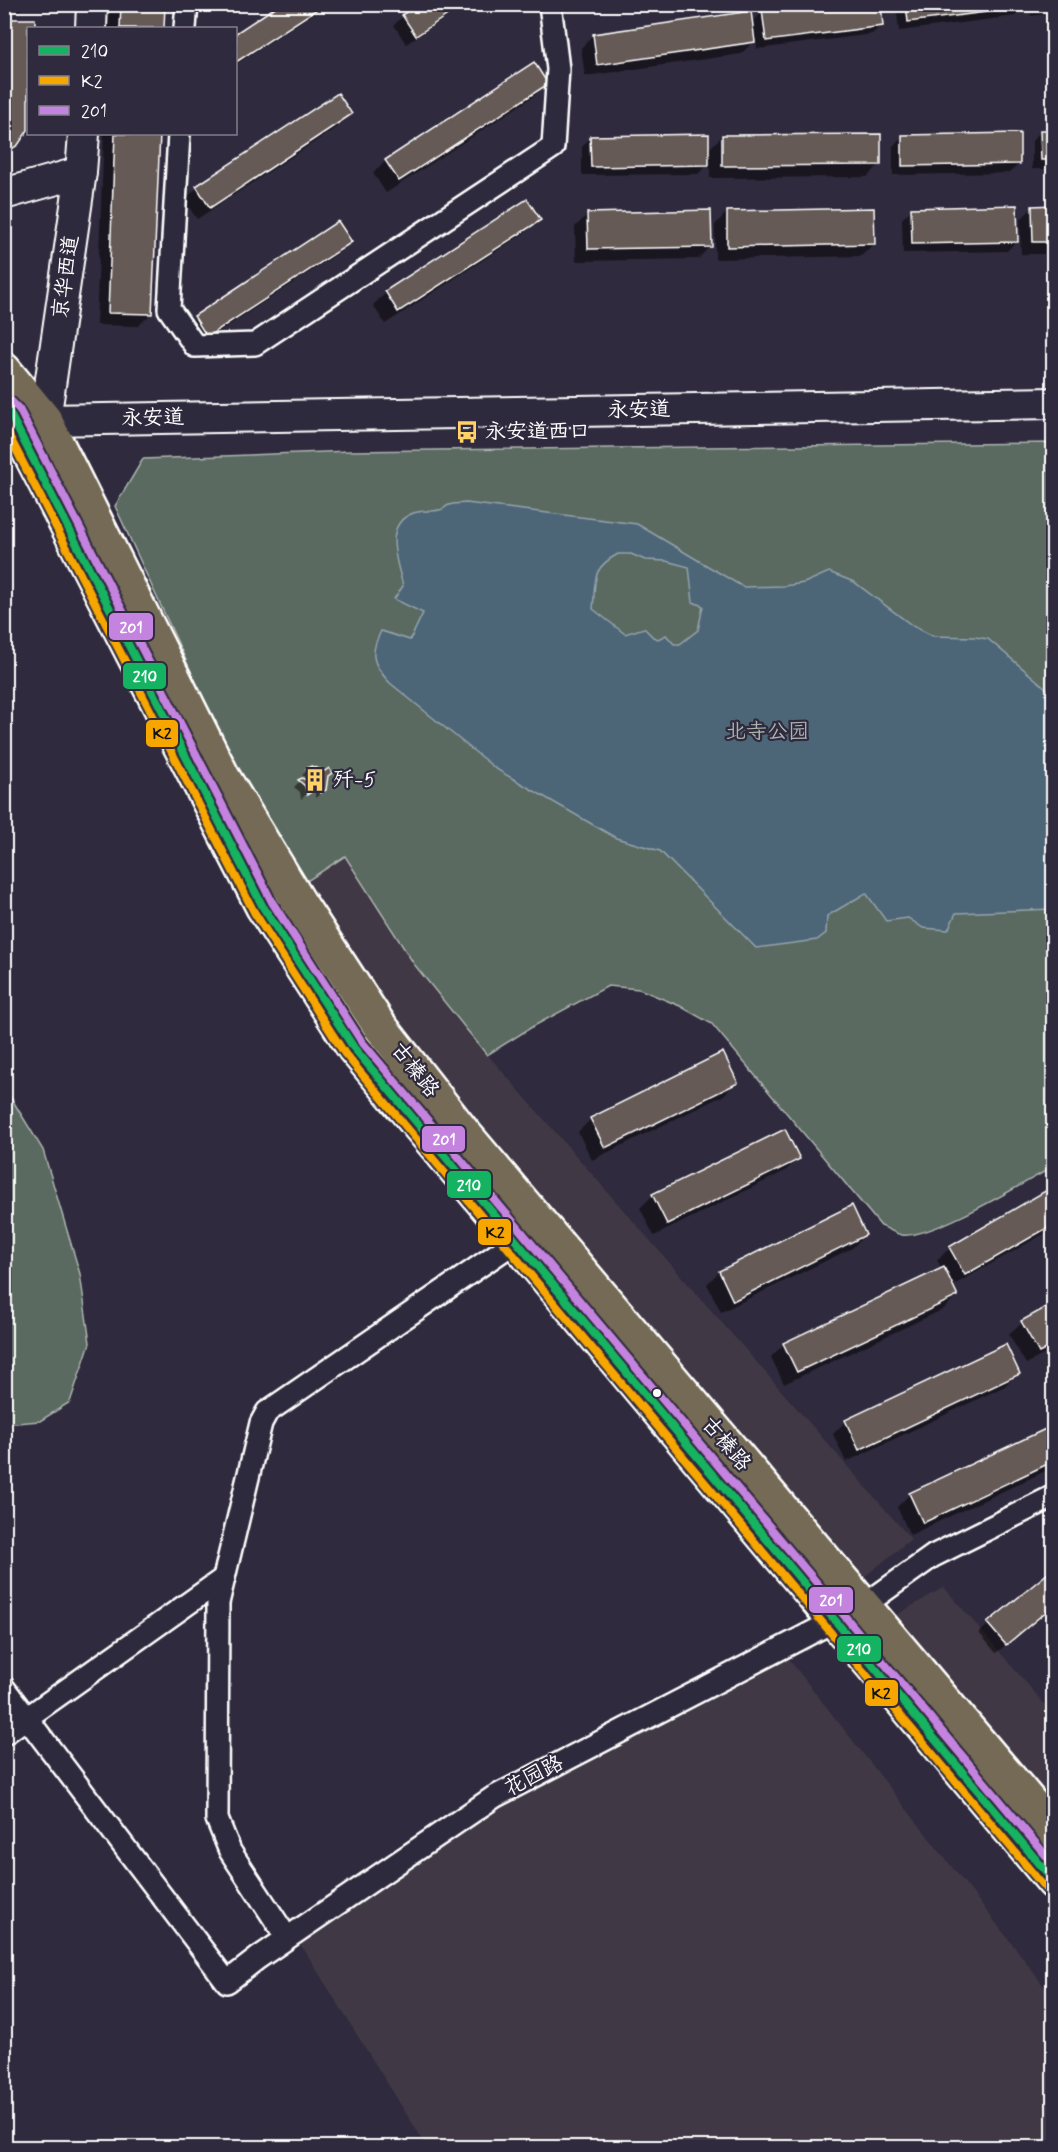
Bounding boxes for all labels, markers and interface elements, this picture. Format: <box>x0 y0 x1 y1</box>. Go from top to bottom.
legend <box>27 27 237 135</box>
text: 210 <box>81 40 108 64</box>
text: K2 <box>81 70 103 94</box>
text: 201 <box>81 100 107 124</box>
street label: 京华西道 <box>46 233 86 321</box>
street label: 永安道 <box>607 395 671 425</box>
street label: 永安道 <box>121 403 185 433</box>
place label: 永安道西口 <box>485 418 590 446</box>
bus stop icon: 永安道西口 <box>454 419 480 445</box>
line badge: 201 <box>108 612 154 641</box>
text: 201 <box>119 618 143 639</box>
line badge: 210 <box>122 662 167 690</box>
text: 210 <box>133 667 157 688</box>
park label: 北寺公园 <box>725 718 809 746</box>
line badge: K2 <box>145 719 179 748</box>
text: K2 <box>152 724 172 745</box>
place label: 歼-5 <box>333 766 376 794</box>
building icon: 歼-5 <box>302 767 328 793</box>
street label: 古榛路 <box>385 1037 445 1103</box>
line badge: 201 <box>421 1125 466 1153</box>
text: 201 <box>432 1130 456 1151</box>
line badge: 210 <box>446 1170 492 1199</box>
text: 210 <box>457 1176 481 1197</box>
line badge: K2 <box>477 1218 512 1246</box>
text: K2 <box>485 1223 505 1244</box>
unlabelled marker <box>651 1387 663 1399</box>
street label: 古榛路 <box>695 1411 757 1477</box>
line badge: 201 <box>808 1586 854 1614</box>
text: 201 <box>819 1591 843 1612</box>
line badge: 210 <box>836 1635 882 1663</box>
text: 210 <box>847 1640 871 1661</box>
line badge: K2 <box>864 1679 899 1707</box>
text: K2 <box>871 1684 891 1705</box>
street label: 花园路 <box>500 1749 568 1803</box>

